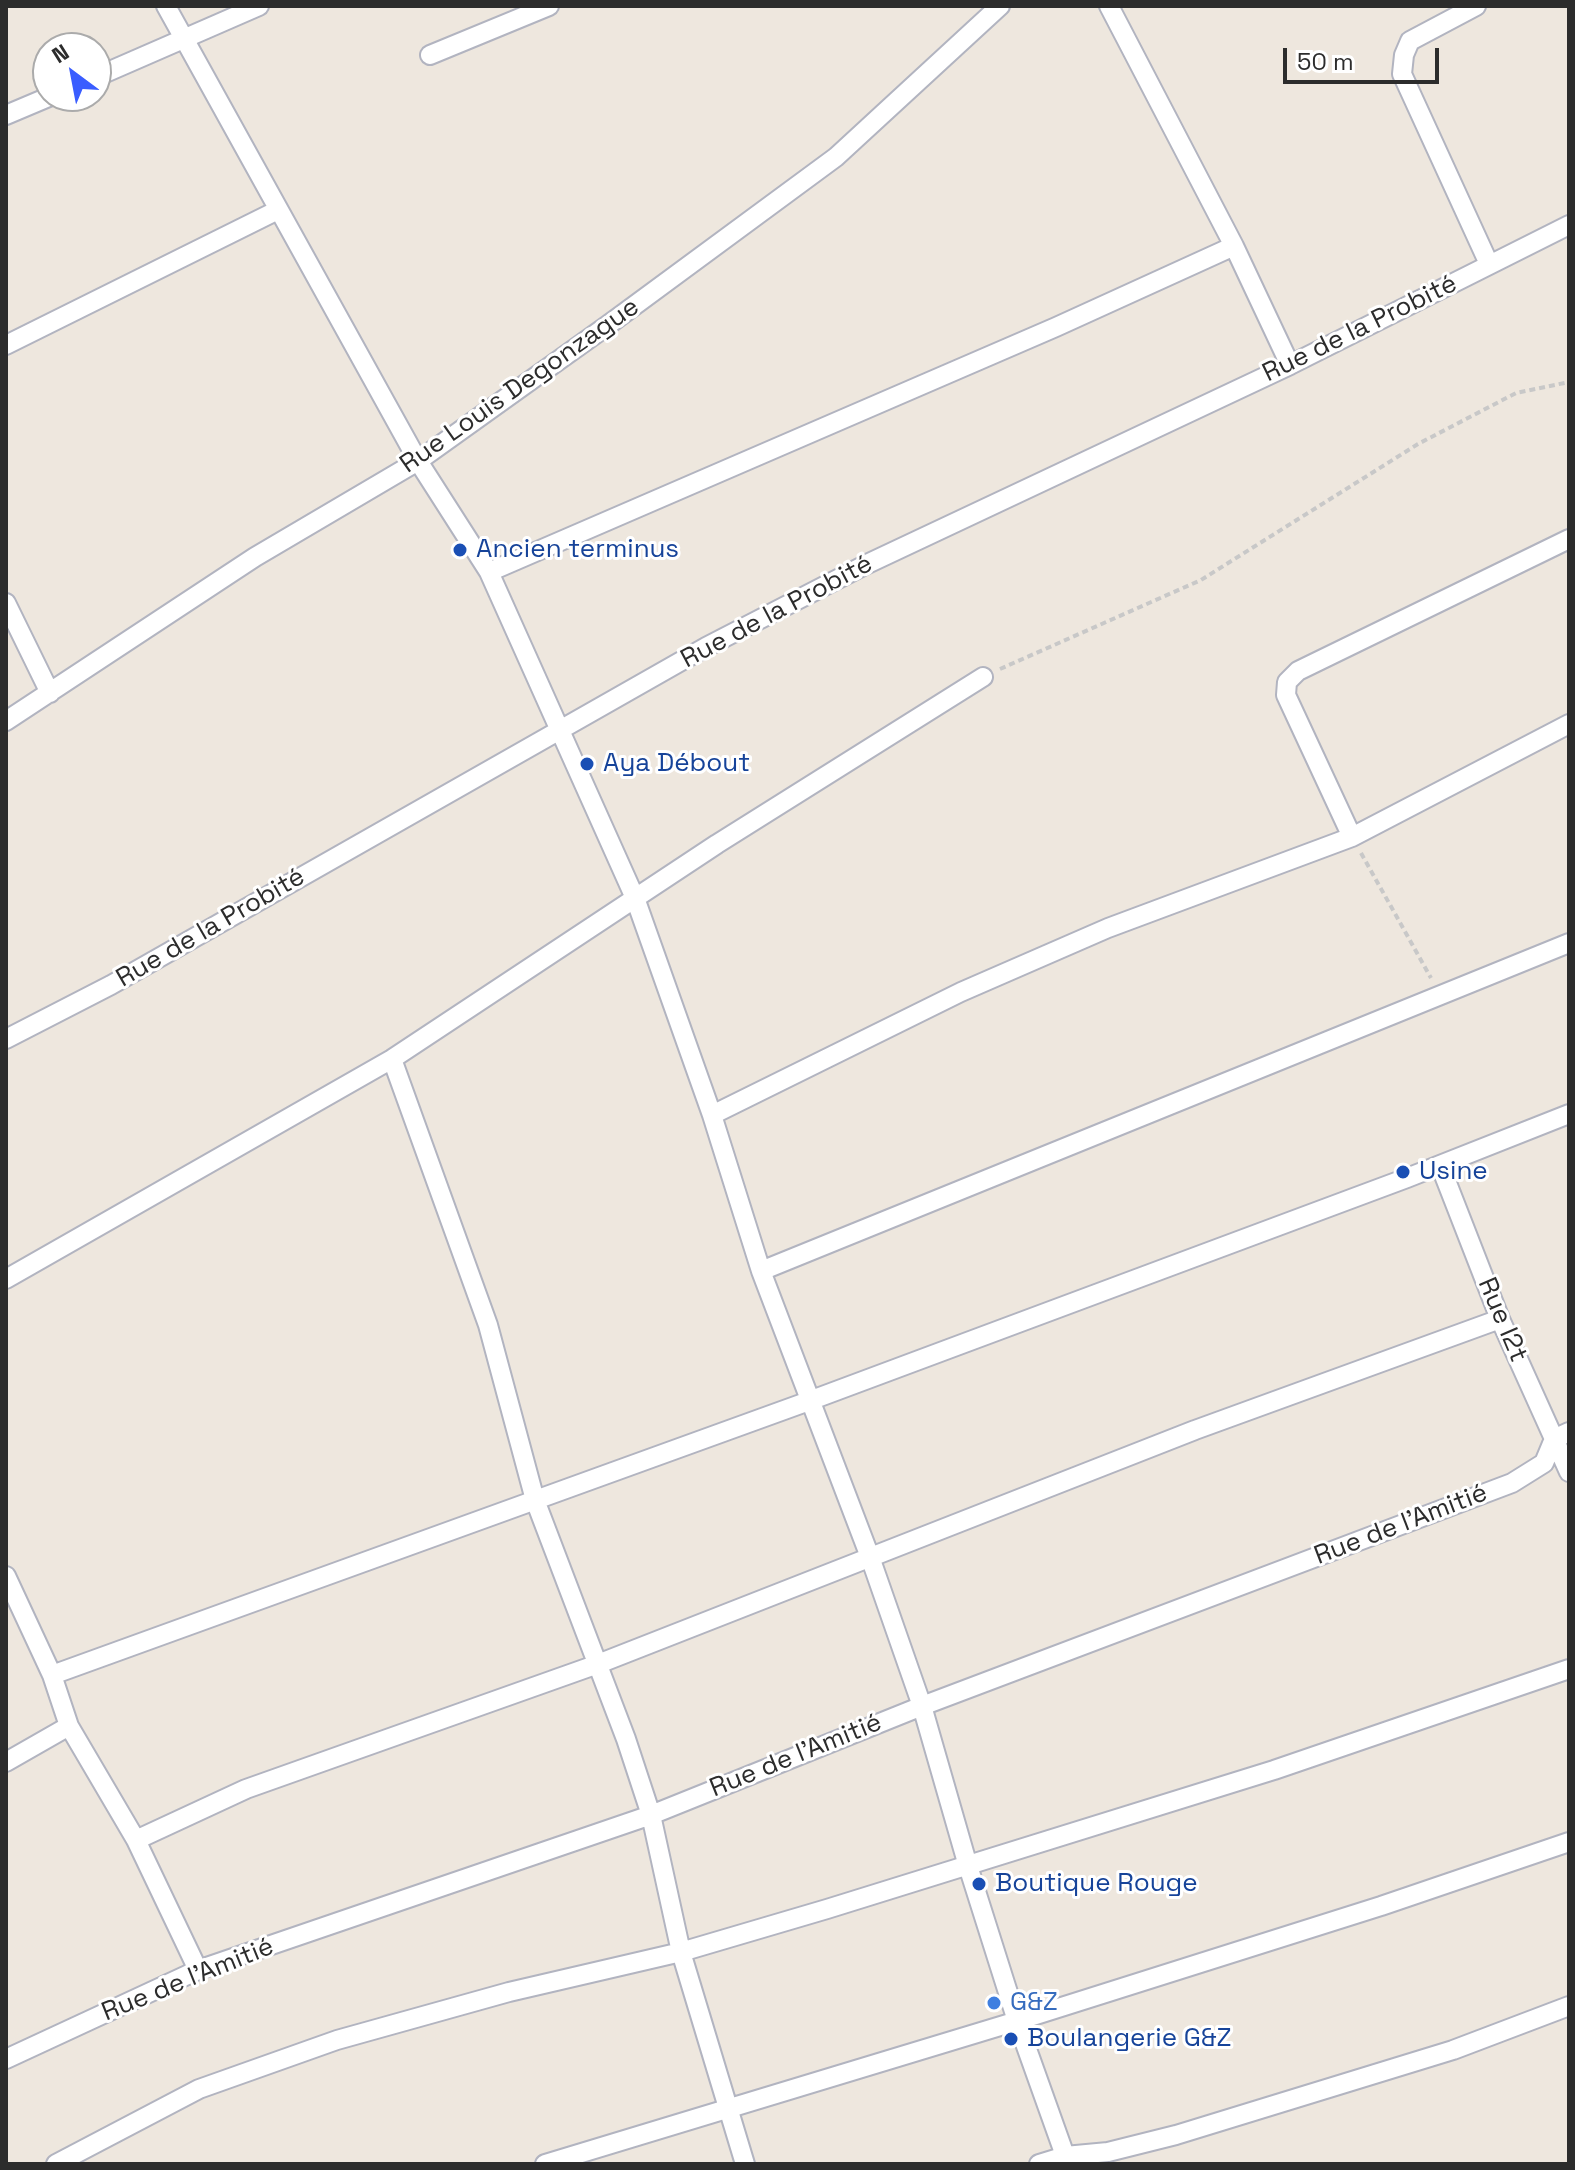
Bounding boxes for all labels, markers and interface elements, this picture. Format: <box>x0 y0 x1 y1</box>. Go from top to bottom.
north arrow <box>32 32 112 112</box>
scale bar <box>1287 32 1443 82</box>
text: N <box>47 38 74 69</box>
text: 50 m <box>1297 46 1354 77</box>
street label: Rue de la Probité <box>1258 268 1462 390</box>
street label: Rue Louis Degonzague <box>394 292 646 480</box>
place label: Ancien terminus <box>476 534 679 566</box>
marker: Ancien terminus <box>451 541 469 559</box>
street label: Rue de la Probité <box>676 548 878 676</box>
place label: Aya Débout <box>603 748 750 780</box>
marker: Aya Débout <box>578 755 596 773</box>
street label: Rue de la Probité <box>111 861 311 995</box>
place label: Usine <box>1419 1156 1488 1188</box>
marker: Usine <box>1394 1163 1412 1181</box>
street label: Rue I2t <box>1470 1273 1534 1367</box>
street label: Rue de l'Amitié <box>1310 1478 1492 1572</box>
street label: Rue de l'Amitié <box>705 1707 887 1805</box>
place label: Boutique Rouge <box>995 1868 1198 1900</box>
marker: Boutique Rouge <box>970 1875 988 1893</box>
street label: Rue de l'Amitié <box>97 1931 279 2029</box>
place label: G&Z <box>1010 1987 1058 2019</box>
marker: G&Z <box>985 1994 1003 2012</box>
place label: Boulangerie G&Z <box>1027 2023 1232 2055</box>
marker: Boulangerie G&Z <box>1002 2030 1020 2048</box>

